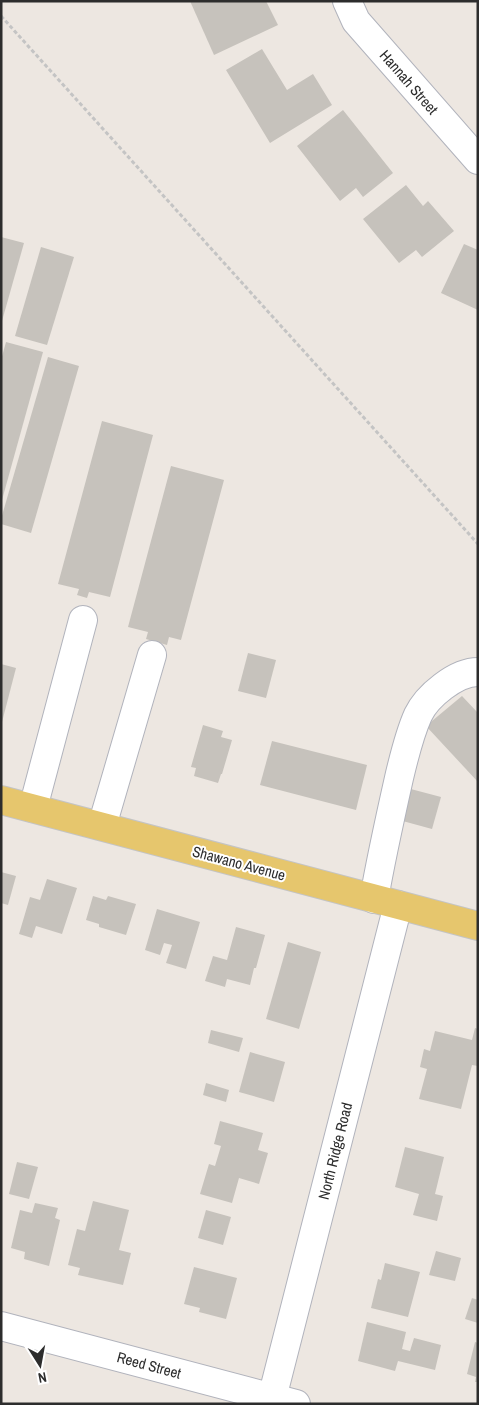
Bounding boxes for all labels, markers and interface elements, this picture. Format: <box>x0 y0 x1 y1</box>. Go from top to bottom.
street label: Hannah Street <box>375 45 443 119</box>
street label: Shawano Avenue <box>190 840 288 886</box>
street label: North Ridge Road <box>313 1100 357 1202</box>
north arrow <box>15 1340 65 1390</box>
street label: Reed Street <box>115 1346 184 1384</box>
text: N <box>37 1368 48 1387</box>

